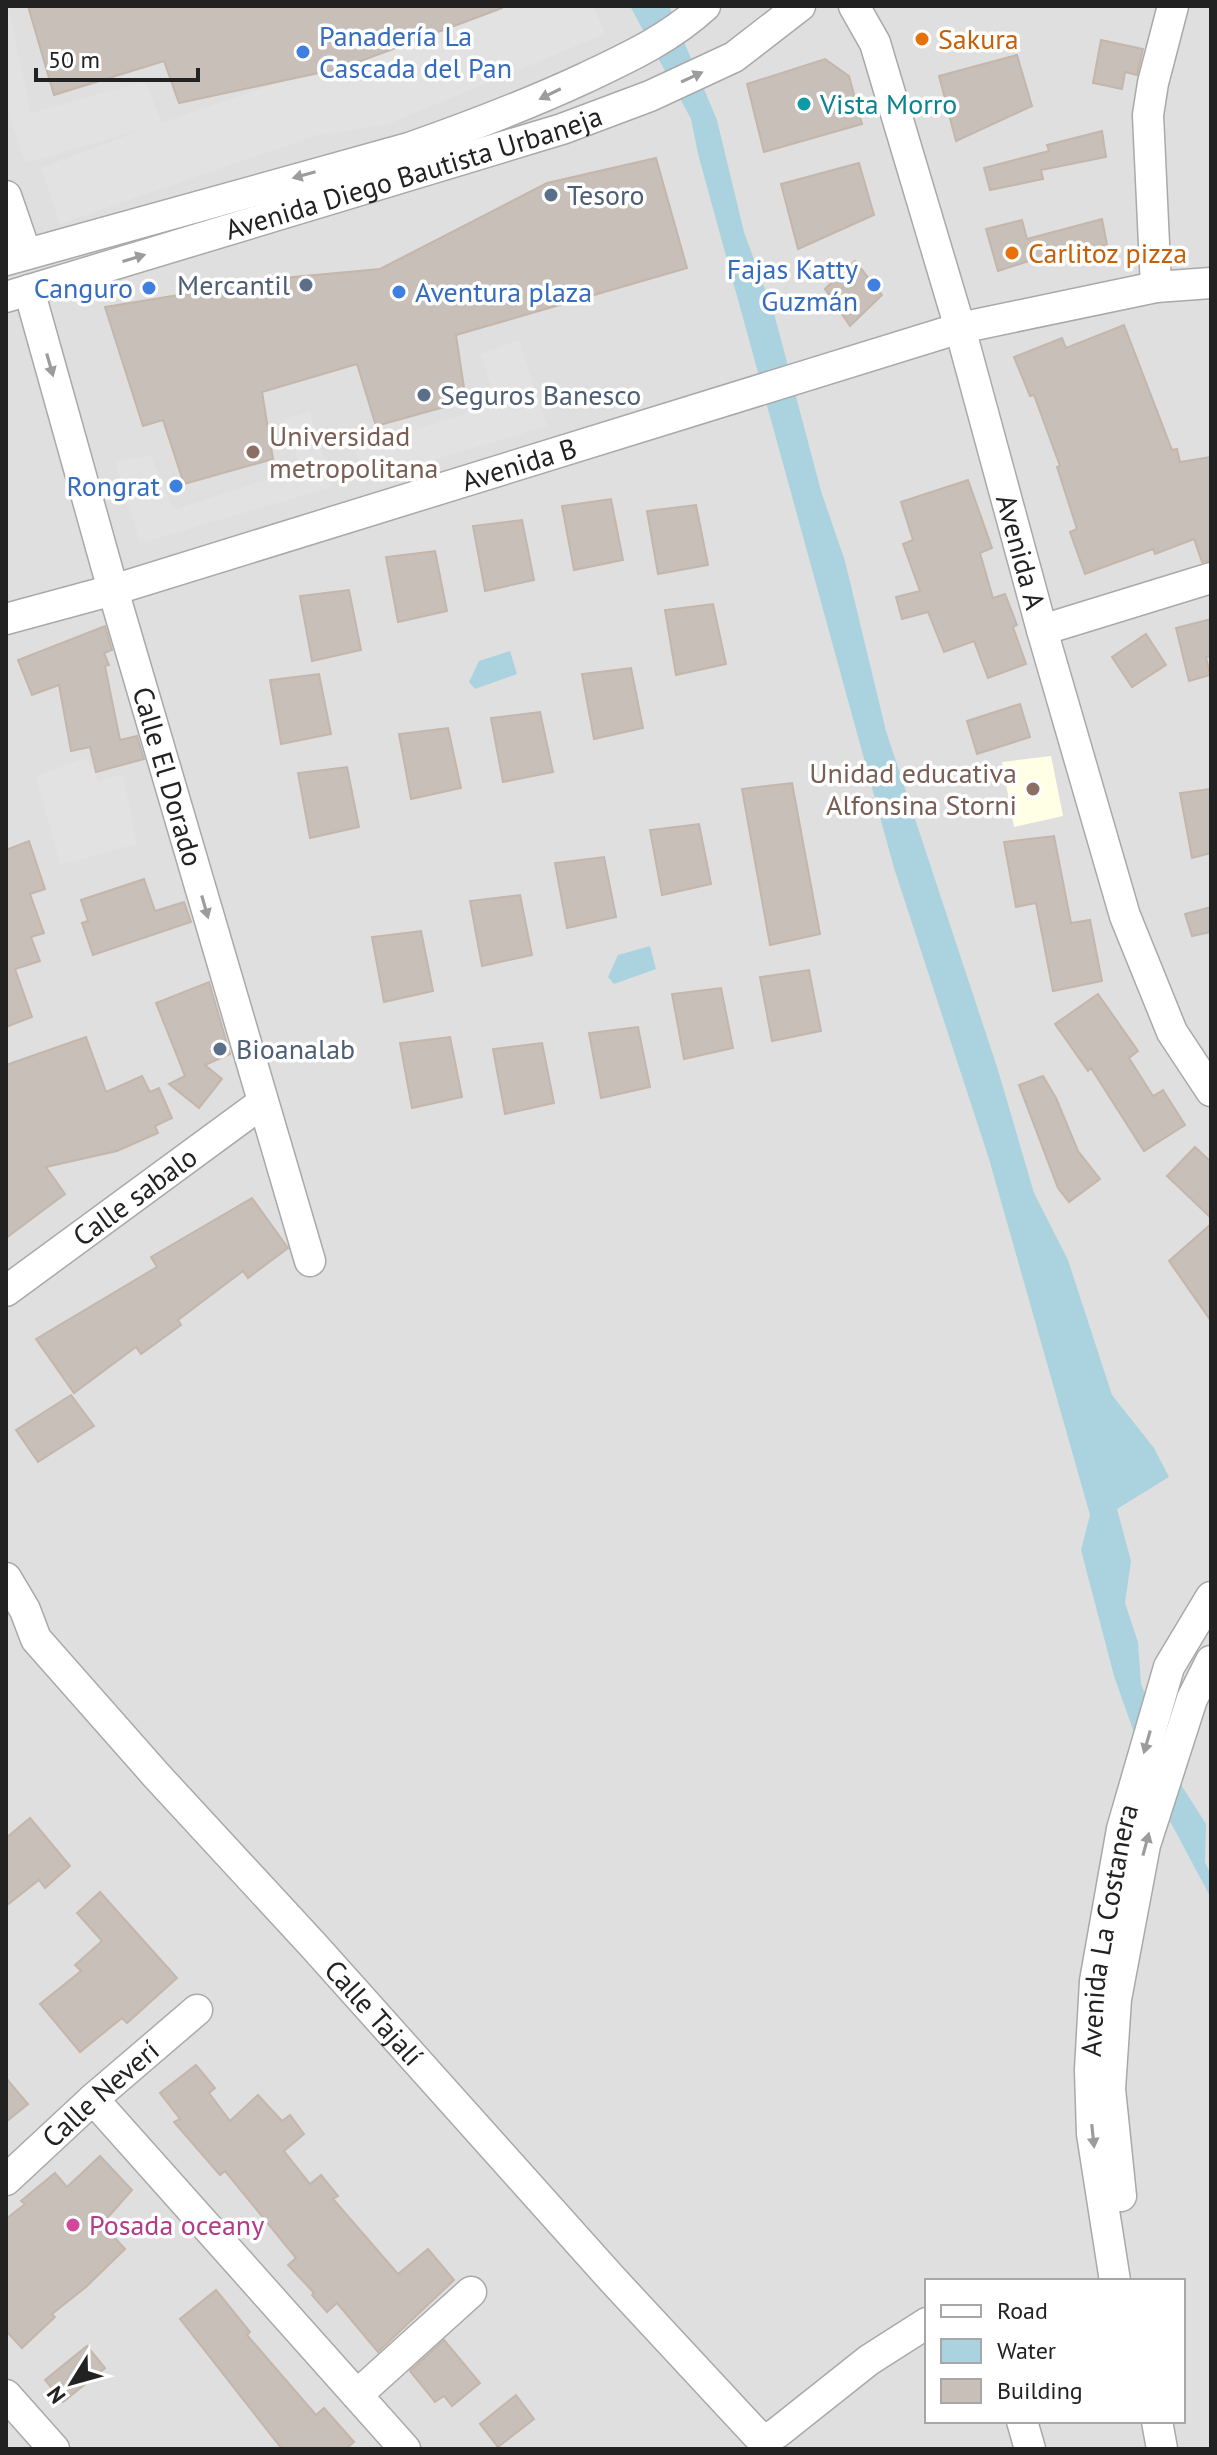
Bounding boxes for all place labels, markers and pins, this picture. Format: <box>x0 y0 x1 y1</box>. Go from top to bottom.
place label: Panadería La Cascada del Pan <box>319 17 512 86</box>
place label: Sakura <box>938 20 1019 57</box>
marker: Sakura <box>913 30 931 48</box>
marker: Panadería La Cascada del Pan <box>294 43 312 61</box>
place label: Vista Morro <box>819 85 957 122</box>
marker: Vista Morro <box>795 95 813 113</box>
place label: Tesoro <box>567 176 645 213</box>
marker: Tesoro <box>542 186 560 204</box>
place label: Carlitoz pizza <box>1028 234 1187 271</box>
marker: Carlitoz pizza <box>1003 244 1021 262</box>
place label: Fajas Katty Guzmán <box>727 250 858 319</box>
place label: Mercantil <box>177 266 290 303</box>
place label: Canguro <box>34 269 133 306</box>
place label: Aventura plaza <box>415 273 592 310</box>
marker: Mercantil <box>297 276 315 294</box>
marker: Fajas Katty Guzmán <box>865 276 883 294</box>
marker: Canguro <box>140 279 158 297</box>
marker: Aventura plaza <box>390 283 408 301</box>
place label: Seguros Banesco <box>440 376 641 413</box>
marker: Seguros Banesco <box>415 386 433 404</box>
place label: Universidad metropolitana <box>269 417 438 486</box>
marker: Universidad metropolitana <box>244 443 262 461</box>
place label: Rongrat <box>66 467 161 504</box>
marker: Rongrat <box>167 477 185 495</box>
place label: Unidad educativa Alfonsina Storni <box>809 754 1017 823</box>
marker: Unidad educativa Alfonsina Storni <box>1024 780 1042 798</box>
place label: Bioanalab <box>236 1030 355 1067</box>
marker: Bioanalab <box>211 1040 229 1058</box>
place label: Posada oceany <box>89 2206 264 2243</box>
marker: Posada oceany <box>64 2216 82 2234</box>

